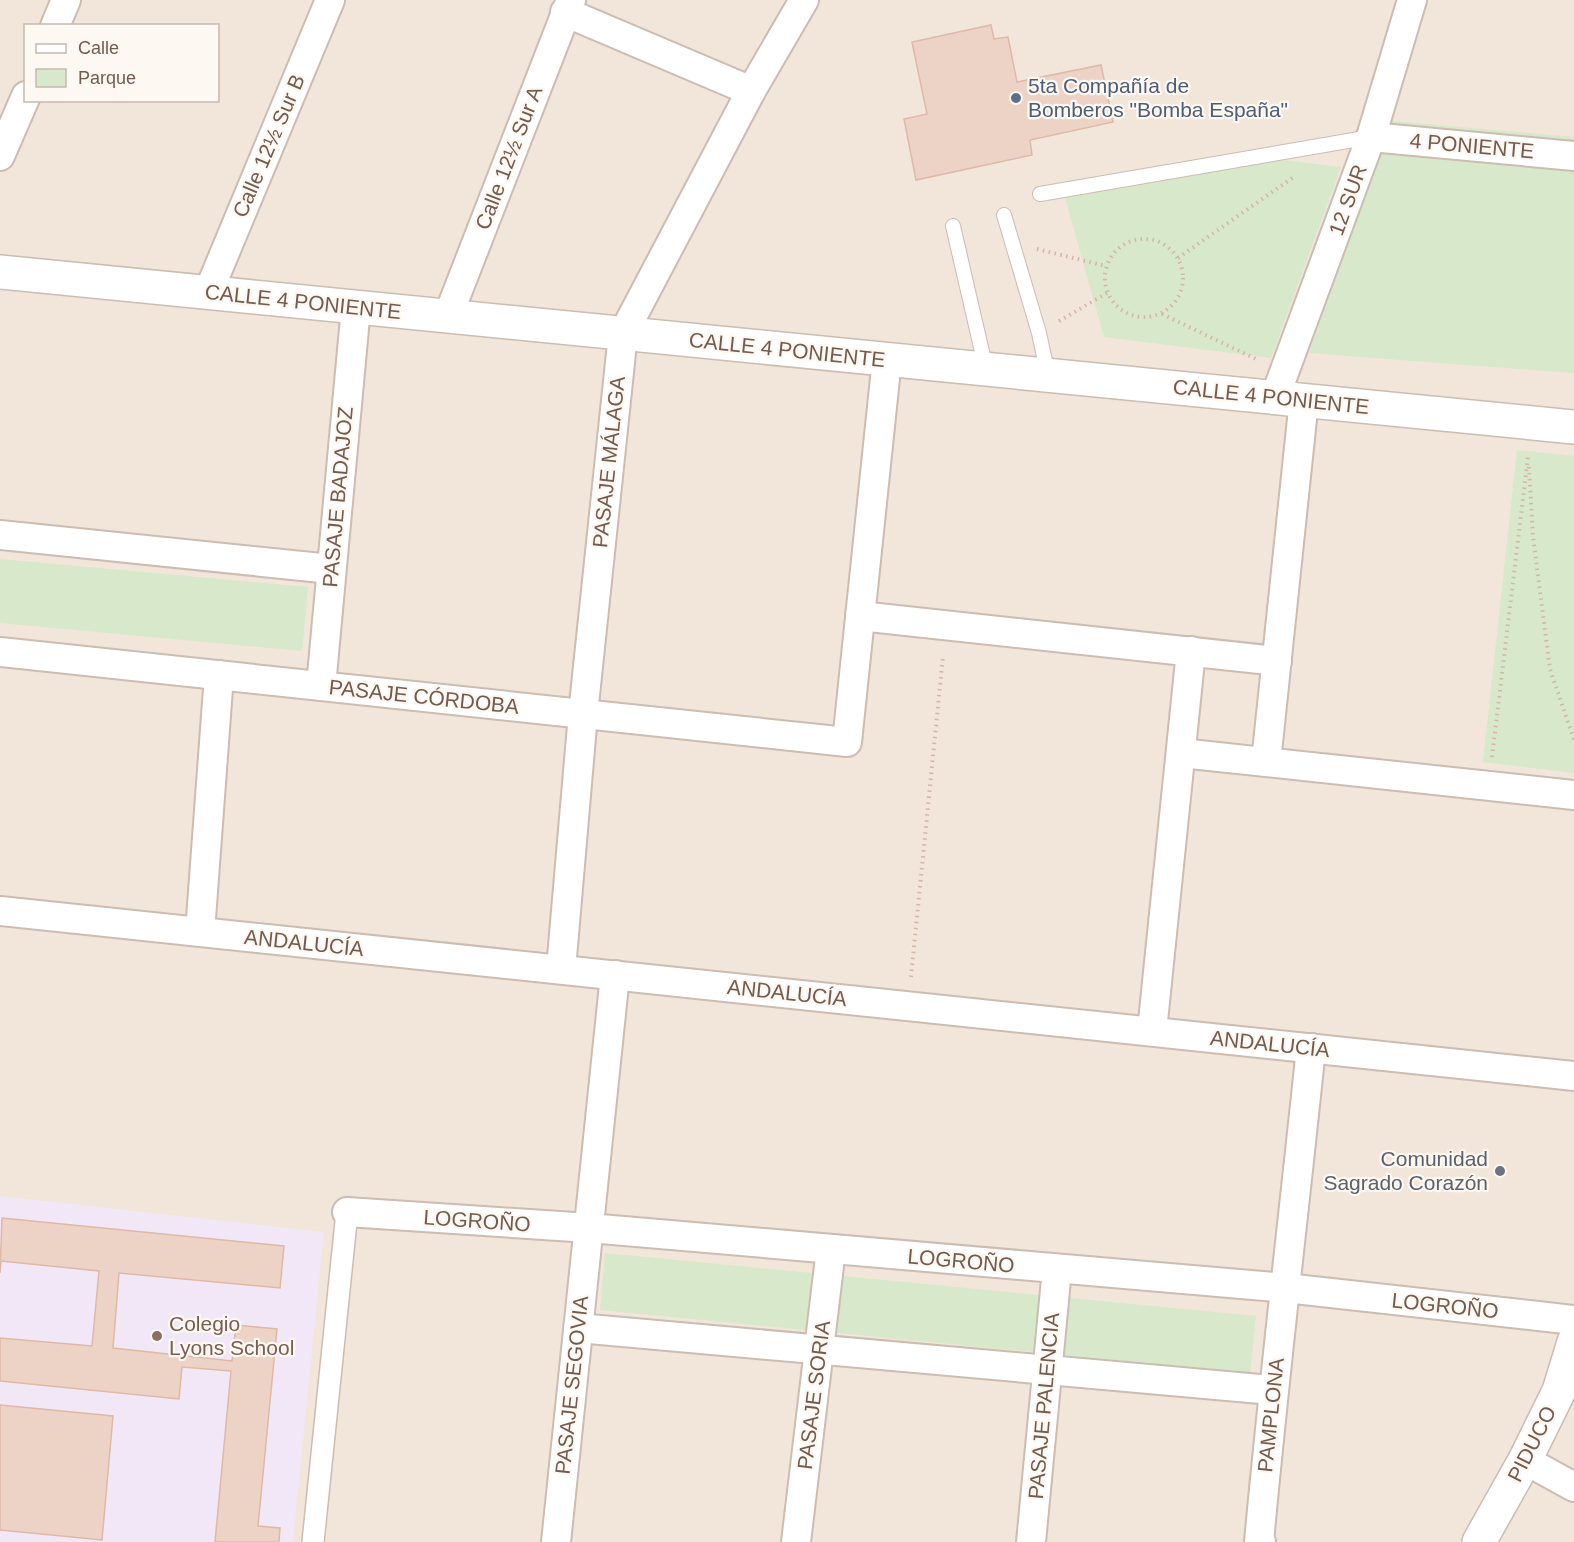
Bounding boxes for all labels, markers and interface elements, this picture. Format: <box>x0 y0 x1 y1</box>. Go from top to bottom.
legend <box>24 24 219 102</box>
text: Calle <box>78 38 119 58</box>
text: Parque <box>78 68 136 88</box>
street label: Calle 12½ Sur B <box>228 71 309 221</box>
place label: 5ta Compañía de Bomberos "Bomba España" <box>1028 74 1288 121</box>
street label: Calle 12½ Sur A <box>471 83 546 233</box>
marker: 5ta Compañía de Bomberos "Bomba España" <box>1009 91 1023 105</box>
street label: 4 PONIENTE <box>1409 129 1535 162</box>
street label: 12 SUR <box>1324 161 1371 238</box>
street label: CALLE 4 PONIENTE <box>204 280 402 323</box>
street label: CALLE 4 PONIENTE <box>688 328 886 371</box>
street label: PASAJE MÁLAGA <box>588 375 629 549</box>
street label: CALLE 4 PONIENTE <box>1172 375 1370 418</box>
street label: PASAJE BADAJOZ <box>318 405 357 588</box>
street label: PASAJE CÓRDOBA <box>328 675 520 718</box>
street label: ANDALUCÍA <box>243 925 365 960</box>
street label: ANDALUCÍA <box>726 975 848 1010</box>
street label: ANDALUCÍA <box>1209 1026 1331 1061</box>
place label: Comunidad Sagrado Corazón <box>1323 1147 1488 1194</box>
marker: Comunidad Sagrado Corazón <box>1493 1164 1507 1178</box>
street label: LOGROÑO <box>423 1205 531 1236</box>
street label: LOGROÑO <box>907 1244 1016 1277</box>
street label: LOGROÑO <box>1390 1288 1500 1323</box>
street label: PASAJE SEGOVIA <box>551 1295 592 1475</box>
place label: Colegio Lyons School <box>169 1312 294 1359</box>
street label: PASAJE PALENCIA <box>1024 1312 1063 1500</box>
street label: PASAJE SORIA <box>793 1319 834 1471</box>
marker: Colegio Lyons School <box>150 1329 164 1343</box>
street label: PAMPLONA <box>1253 1356 1288 1473</box>
street label: PIDUCO <box>1503 1402 1560 1485</box>

